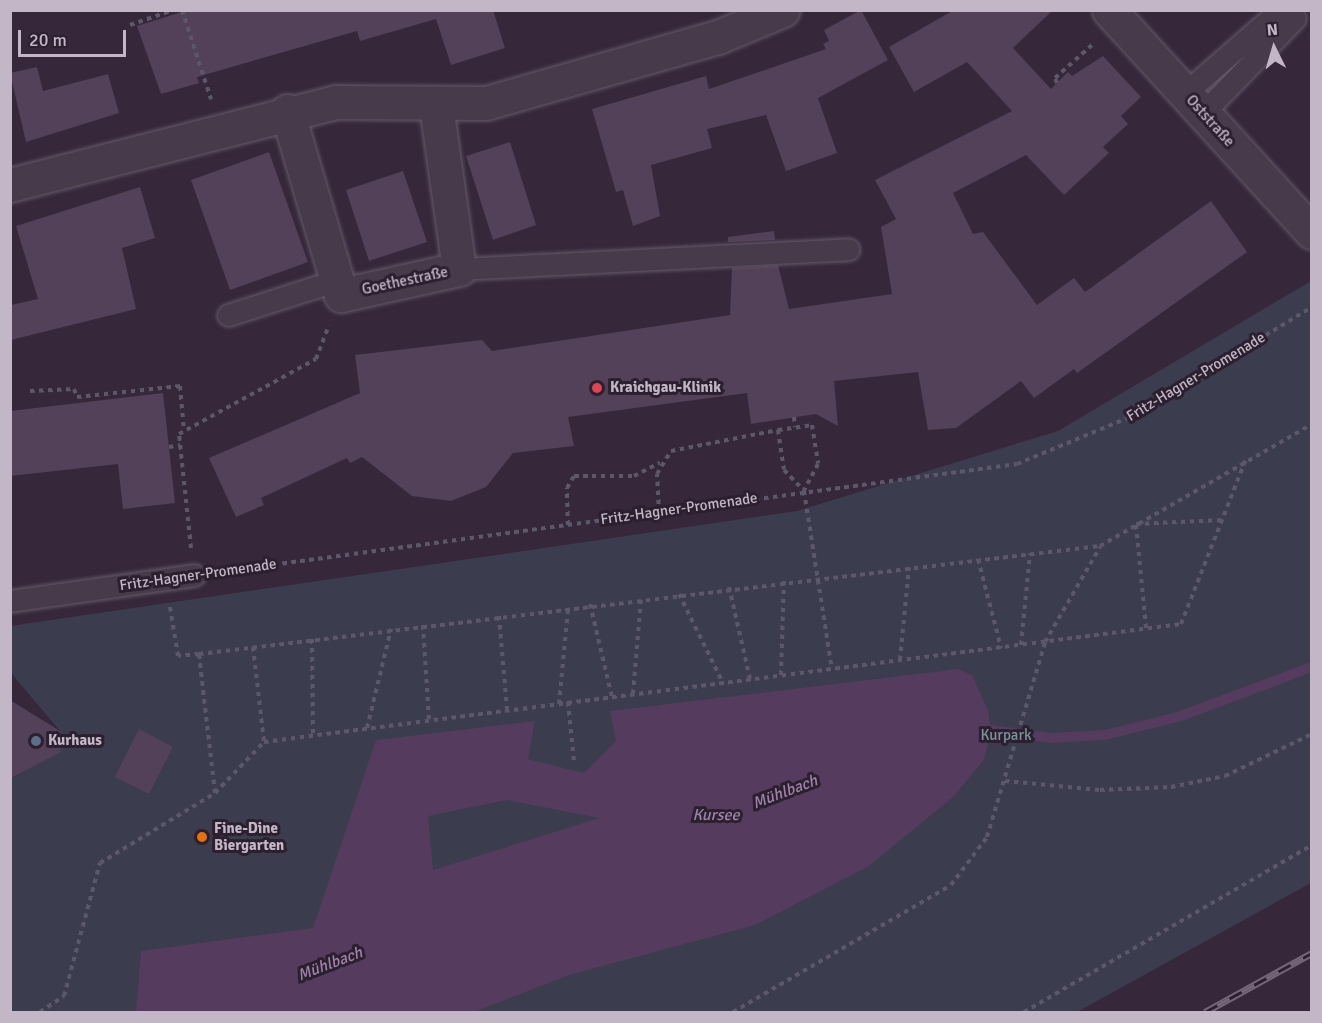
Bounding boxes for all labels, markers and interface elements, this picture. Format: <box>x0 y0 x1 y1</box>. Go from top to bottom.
scale bar <box>21 18 129 56</box>
north arrow <box>1244 18 1304 78</box>
text: N <box>1266 20 1279 41</box>
text: 20 m <box>29 29 67 51</box>
street label: Oststraße <box>1182 91 1238 151</box>
street label: Goethestraße <box>360 263 450 299</box>
street label: Fritz-Hagner-Promenade <box>1123 328 1269 426</box>
marker: Kraichgau-Klinik <box>588 379 606 397</box>
place label: Kraichgau-Klinik <box>610 379 721 397</box>
street label: Fritz-Hagner-Promenade <box>599 489 759 529</box>
street label: Fritz-Hagner-Promenade <box>118 555 278 595</box>
park label: Kurpark <box>981 727 1031 745</box>
place label: Kurhaus <box>48 732 102 750</box>
marker: Kurhaus <box>29 734 43 748</box>
water label: Mühlbach <box>750 771 820 813</box>
water label: Kursee <box>693 805 739 825</box>
place label: Fine-Dine Biergarten <box>214 819 284 854</box>
marker: Fine-Dine Biergarten <box>195 830 209 844</box>
water label: Mühlbach <box>295 943 365 985</box>

